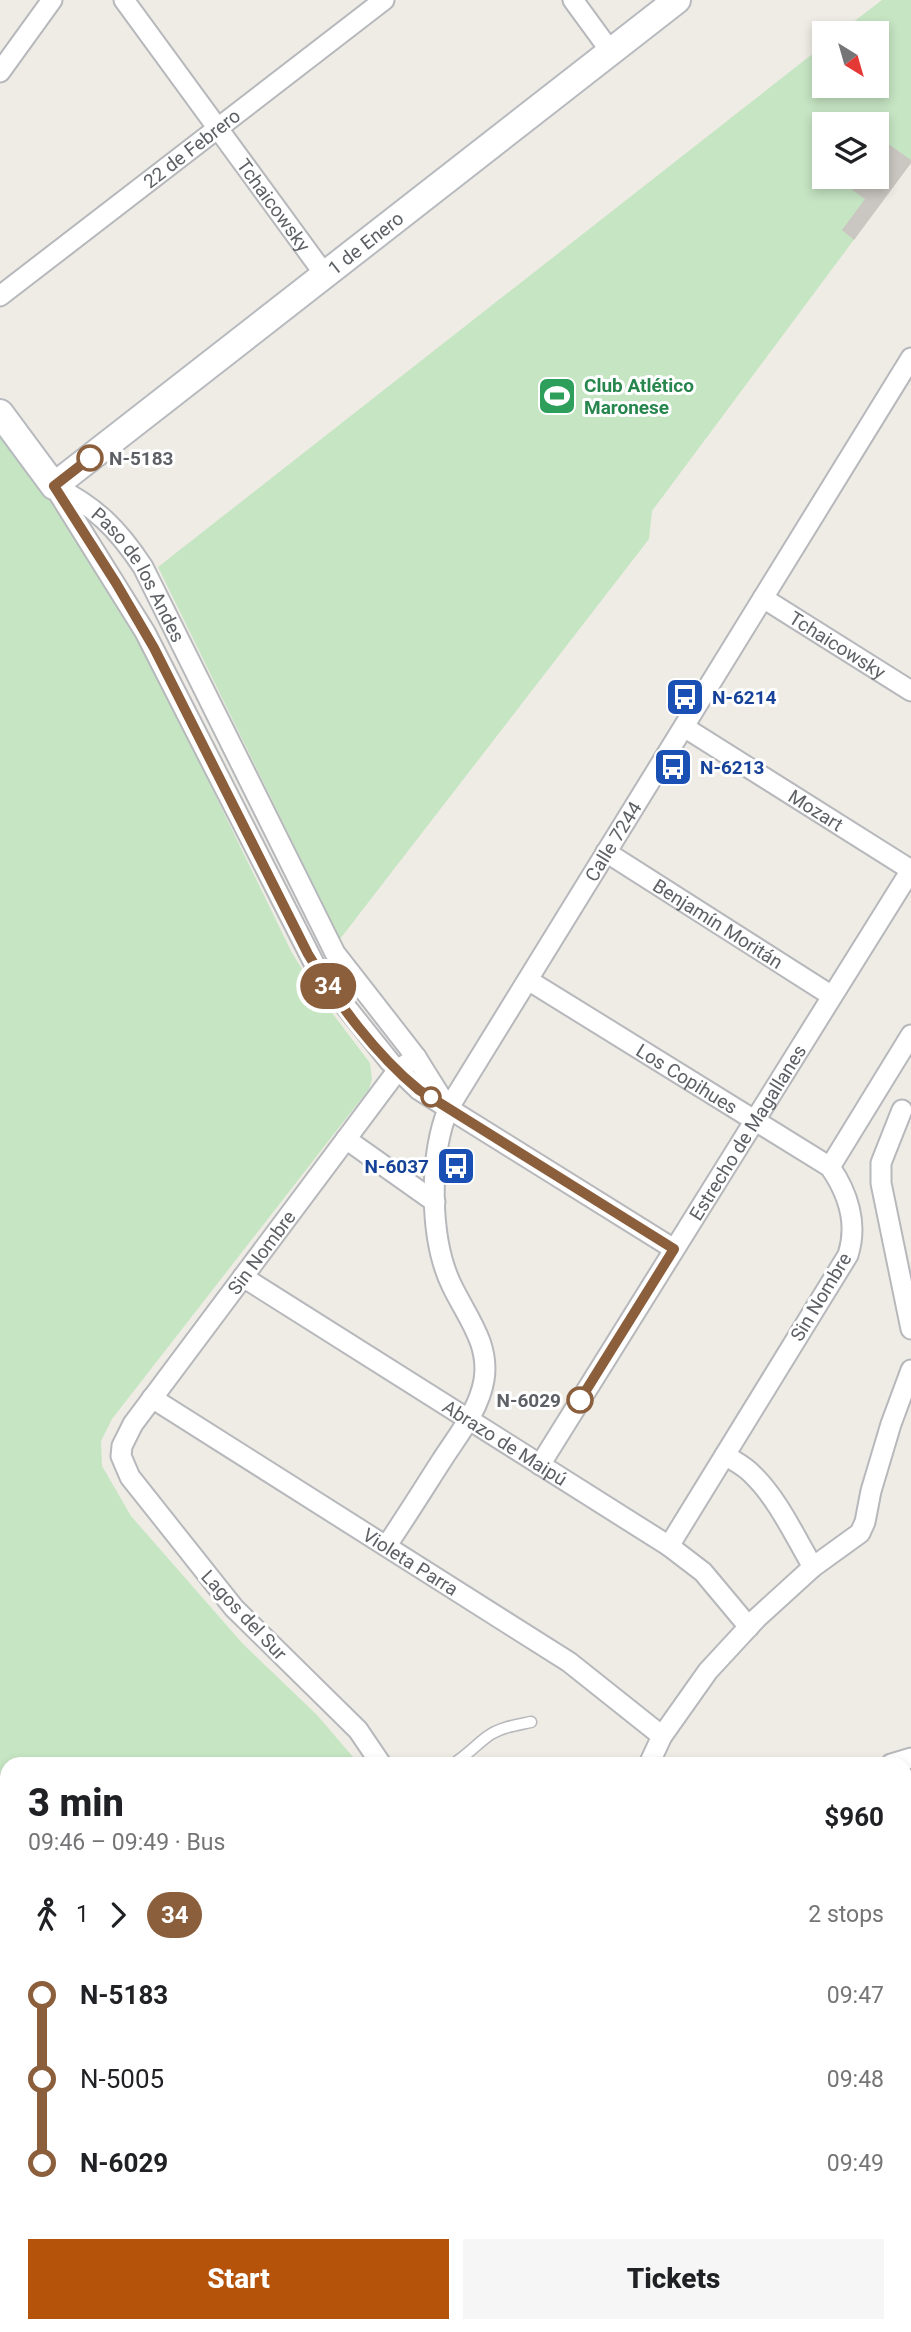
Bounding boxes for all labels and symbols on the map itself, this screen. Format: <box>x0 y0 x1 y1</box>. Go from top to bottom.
north arrow <box>812 21 889 98</box>
street label: 22 de Febrero <box>139 104 245 193</box>
street label: Tchaicowsky <box>232 154 315 256</box>
street label: 1 de Enero <box>323 206 408 279</box>
place label: Club Atlético Maronese <box>584 374 694 419</box>
sports icon: Club Atlético Maronese <box>536 375 578 417</box>
marker: N-5183 <box>77 445 103 471</box>
place label: N-5183 <box>109 447 174 470</box>
street label: Paso de los Andes <box>87 502 190 646</box>
street label: Tchaicowsky <box>785 606 890 684</box>
bus stop icon: N-6214 <box>664 676 706 718</box>
place label: N-6214 <box>712 686 777 709</box>
bus stop icon: N-6213 <box>652 746 694 788</box>
place label: N-6213 <box>700 756 765 779</box>
street label: Mozart <box>784 784 848 836</box>
street label: Calle 7244 <box>580 797 646 886</box>
street label: Benjamín Moritán <box>649 874 787 973</box>
line badge: 34 <box>296 963 360 1009</box>
street label: Los Copihues <box>632 1038 742 1118</box>
street label: Estrecho de Magallanes <box>684 1040 811 1224</box>
unlabelled marker <box>421 1087 441 1107</box>
bus stop icon: N-6037 <box>435 1145 477 1187</box>
place label: N-6037 <box>365 1155 429 1178</box>
street label: Sin Nombre <box>222 1206 300 1299</box>
street label: Sin Nombre <box>786 1249 856 1345</box>
marker: N-6029 <box>567 1387 593 1413</box>
place label: N-6029 <box>497 1389 561 1412</box>
street label: Abrazo de Maipú <box>439 1395 572 1490</box>
street label: Violeta Parra <box>358 1523 463 1600</box>
street label: Lagos del Sur <box>196 1565 292 1665</box>

